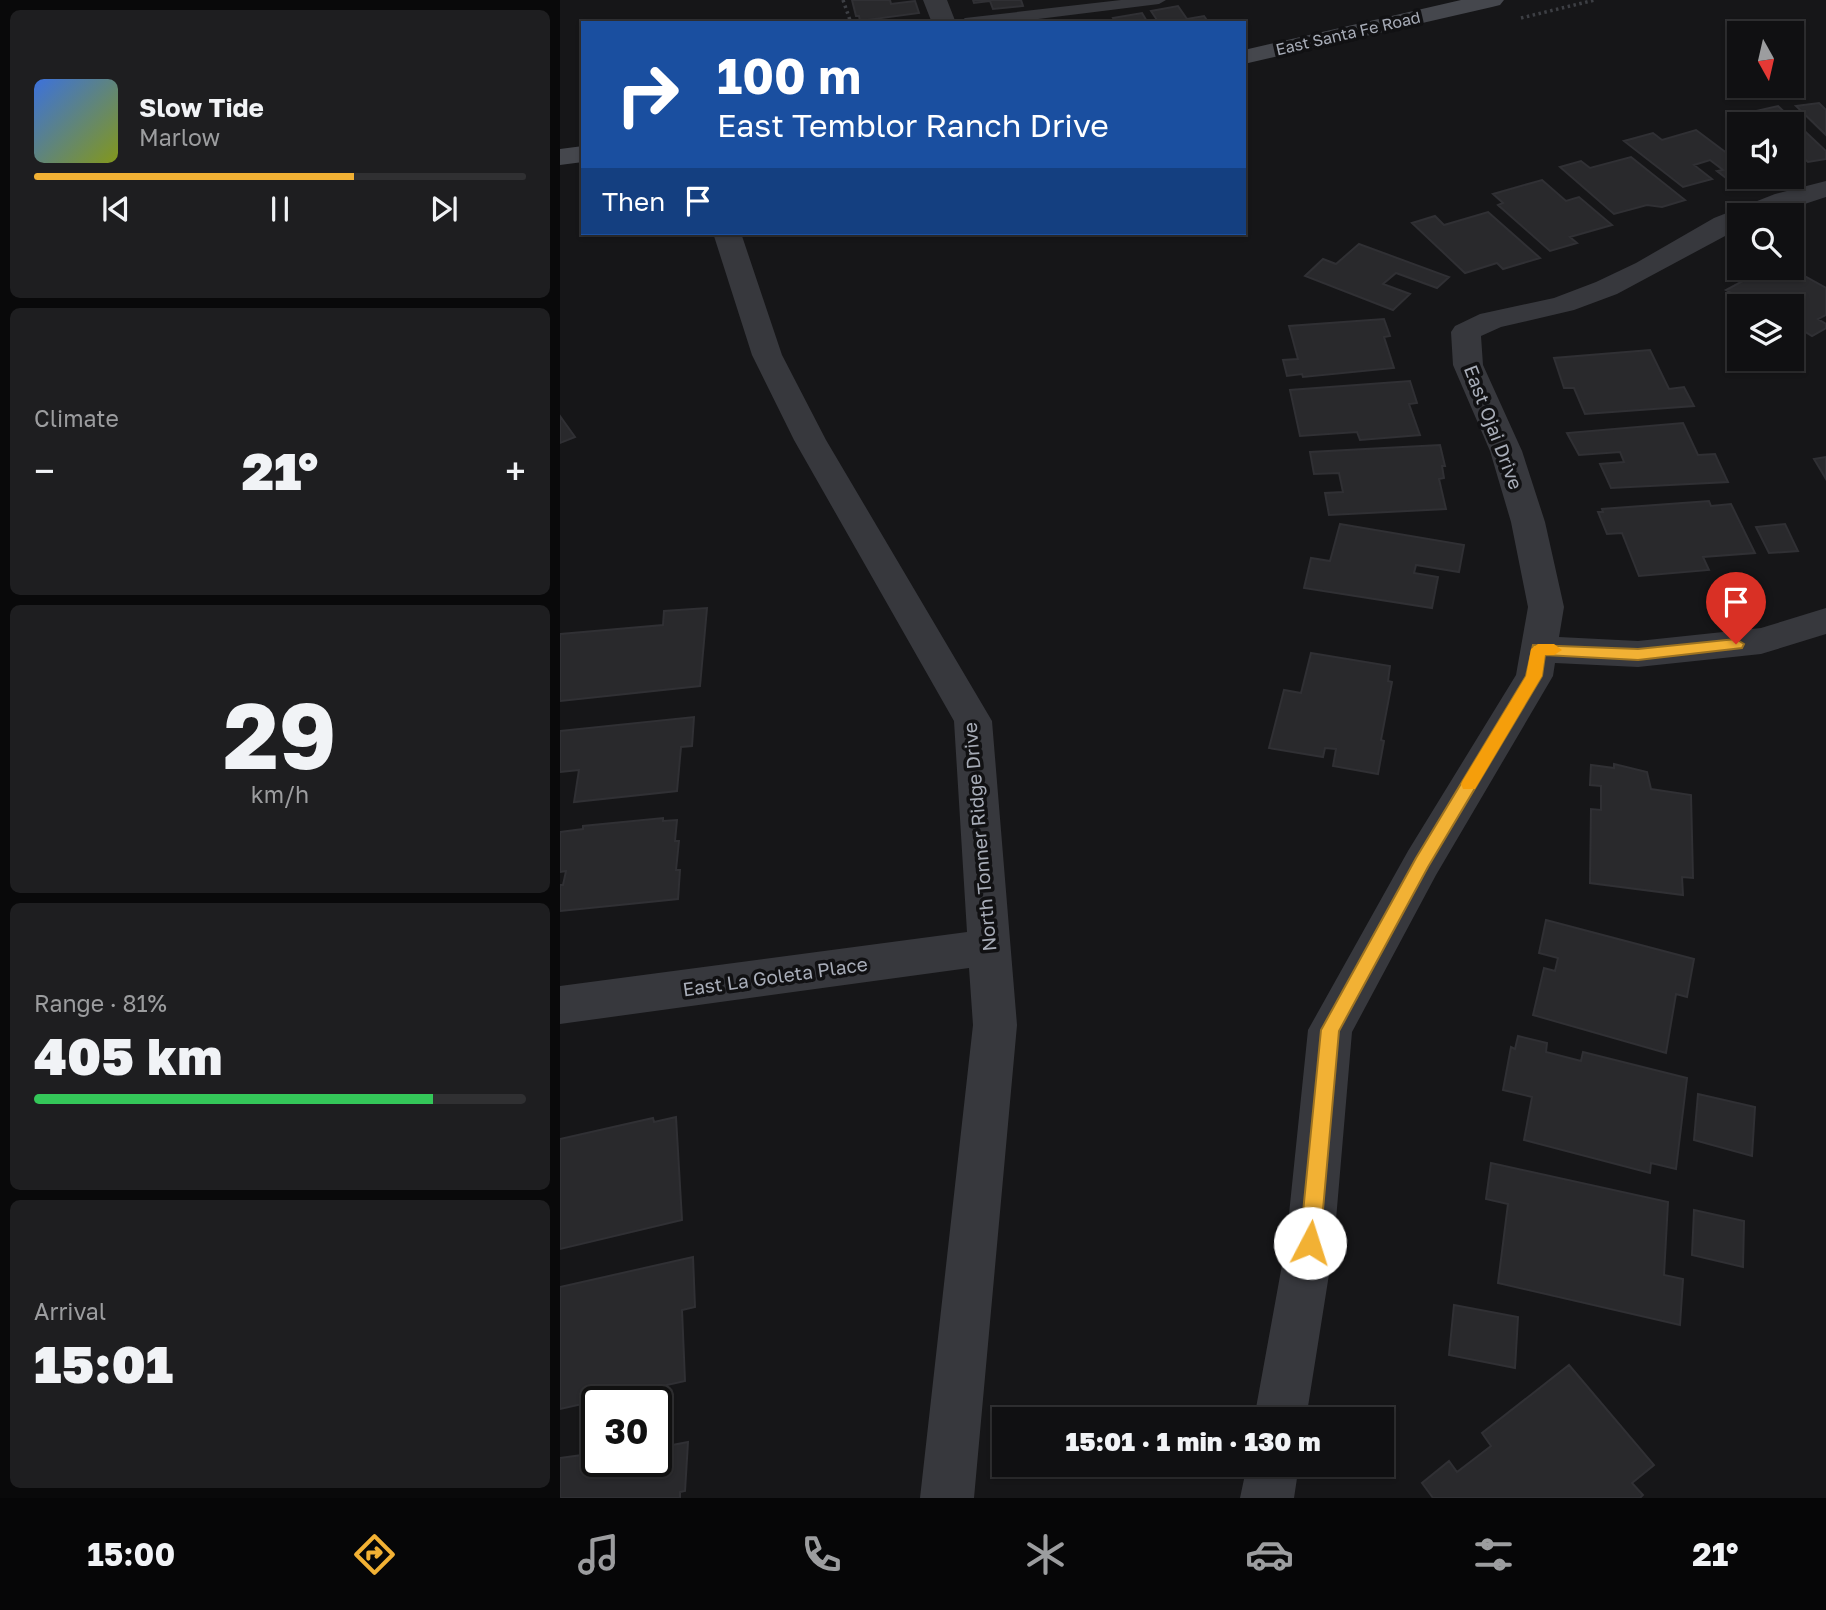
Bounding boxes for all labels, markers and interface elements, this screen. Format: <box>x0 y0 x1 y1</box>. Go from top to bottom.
street label: East Santa Fe Road <box>1274 7 1422 59</box>
north arrow <box>1727 21 1804 98</box>
map controls <box>1727 21 1804 371</box>
text: 100 m <box>717 46 861 105</box>
icon: right <box>602 49 693 140</box>
text: Slow Tide <box>139 92 264 123</box>
text: East Temblor Ranch Drive <box>717 106 1109 144</box>
button: sound <box>1727 112 1804 189</box>
text: Marlow <box>139 123 220 151</box>
icon: arrive <box>679 182 717 220</box>
text: Then <box>602 186 665 217</box>
icon: previous <box>97 190 135 228</box>
icon: pause <box>261 190 299 228</box>
icon: next <box>425 190 463 228</box>
button: search <box>1727 203 1804 280</box>
button: layers <box>1727 294 1804 371</box>
street label: East Ojai Drive <box>1460 362 1528 492</box>
text: Climate <box>34 404 119 432</box>
text: 21° <box>242 439 318 501</box>
text: − <box>34 448 55 493</box>
text: + <box>505 448 526 493</box>
pin <box>1706 572 1766 644</box>
icon: arrive <box>1717 583 1755 621</box>
text: 29 <box>223 680 337 789</box>
street label: North Tonner Ridge Drive <box>958 721 1000 953</box>
text: km/h <box>251 780 309 808</box>
street label: East La Goleta Place <box>681 952 869 1000</box>
text: Range · 81% <box>34 989 167 1017</box>
text: 405 km <box>34 1024 222 1086</box>
position arrow <box>1273 1206 1347 1280</box>
text: Arrival <box>34 1297 106 1325</box>
text: 15:01 <box>34 1332 173 1394</box>
speed limit sign: 30 <box>581 1386 672 1477</box>
text: 15:01 · 1 min · 130 m <box>1065 1426 1321 1457</box>
icon: directions <box>350 1530 399 1579</box>
icon: music <box>574 1530 623 1579</box>
icon: phone <box>797 1530 846 1579</box>
icon: climate <box>1021 1530 1070 1579</box>
icon: car <box>1245 1530 1294 1579</box>
icon: filters <box>1469 1530 1518 1579</box>
text: 15:00 <box>87 1535 175 1573</box>
text: 21° <box>1692 1535 1739 1573</box>

